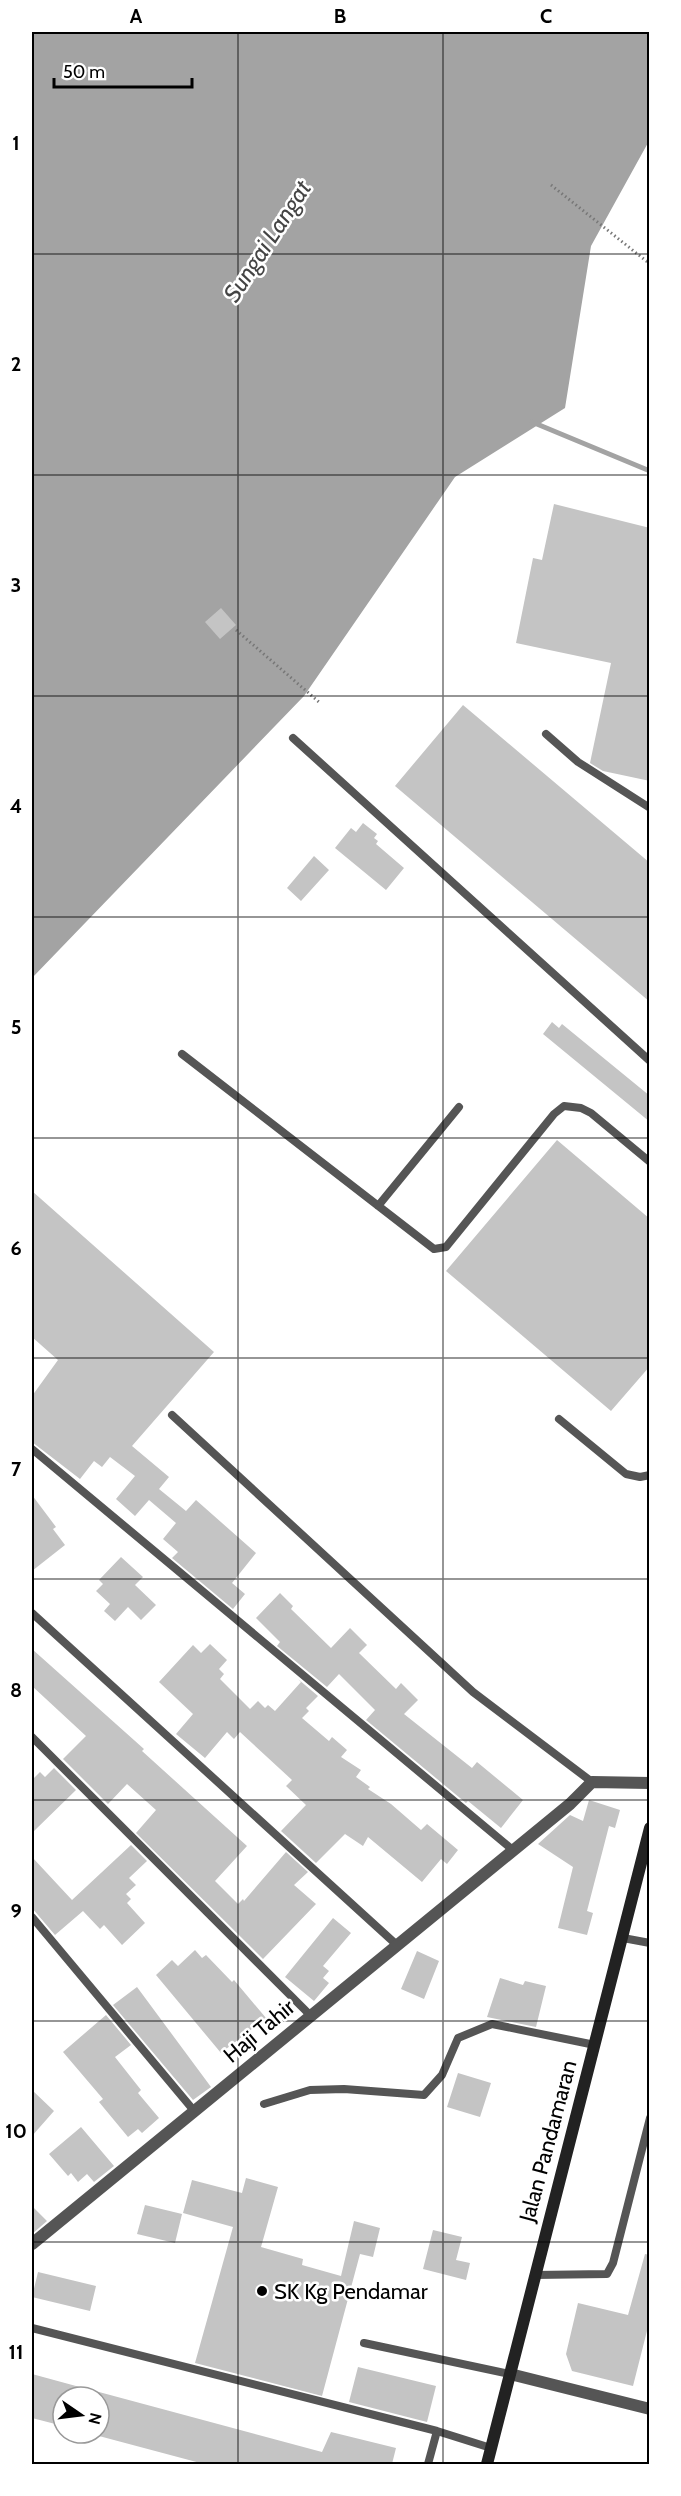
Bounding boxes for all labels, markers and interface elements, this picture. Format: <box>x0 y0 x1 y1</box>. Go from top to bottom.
text: A <box>130 4 143 28</box>
text: B <box>334 4 346 28</box>
text: C <box>540 4 552 28</box>
scale bar <box>54 51 192 89</box>
text: 50 m <box>63 61 105 83</box>
text: 1 <box>12 131 20 155</box>
water label: Sungai Langat <box>217 174 317 307</box>
text: 2 <box>11 352 21 376</box>
text: 3 <box>11 573 21 597</box>
text: 4 <box>10 794 22 818</box>
text: 5 <box>11 1015 21 1039</box>
text: 6 <box>10 1236 22 1260</box>
text: 7 <box>11 1457 22 1481</box>
text: 8 <box>10 1678 22 1702</box>
text: 9 <box>10 1899 22 1923</box>
street label: Haji Tahir <box>218 1993 300 2069</box>
street label: Jalan Pandamaran <box>513 2057 583 2226</box>
text: 10 <box>5 2119 27 2143</box>
place label: SK Kg Pendamar <box>274 2278 428 2305</box>
marker: SK Kg Pendamar <box>255 2284 269 2298</box>
text: 11 <box>9 2340 23 2364</box>
north arrow <box>51 2385 111 2445</box>
text: N <box>84 2411 106 2426</box>

